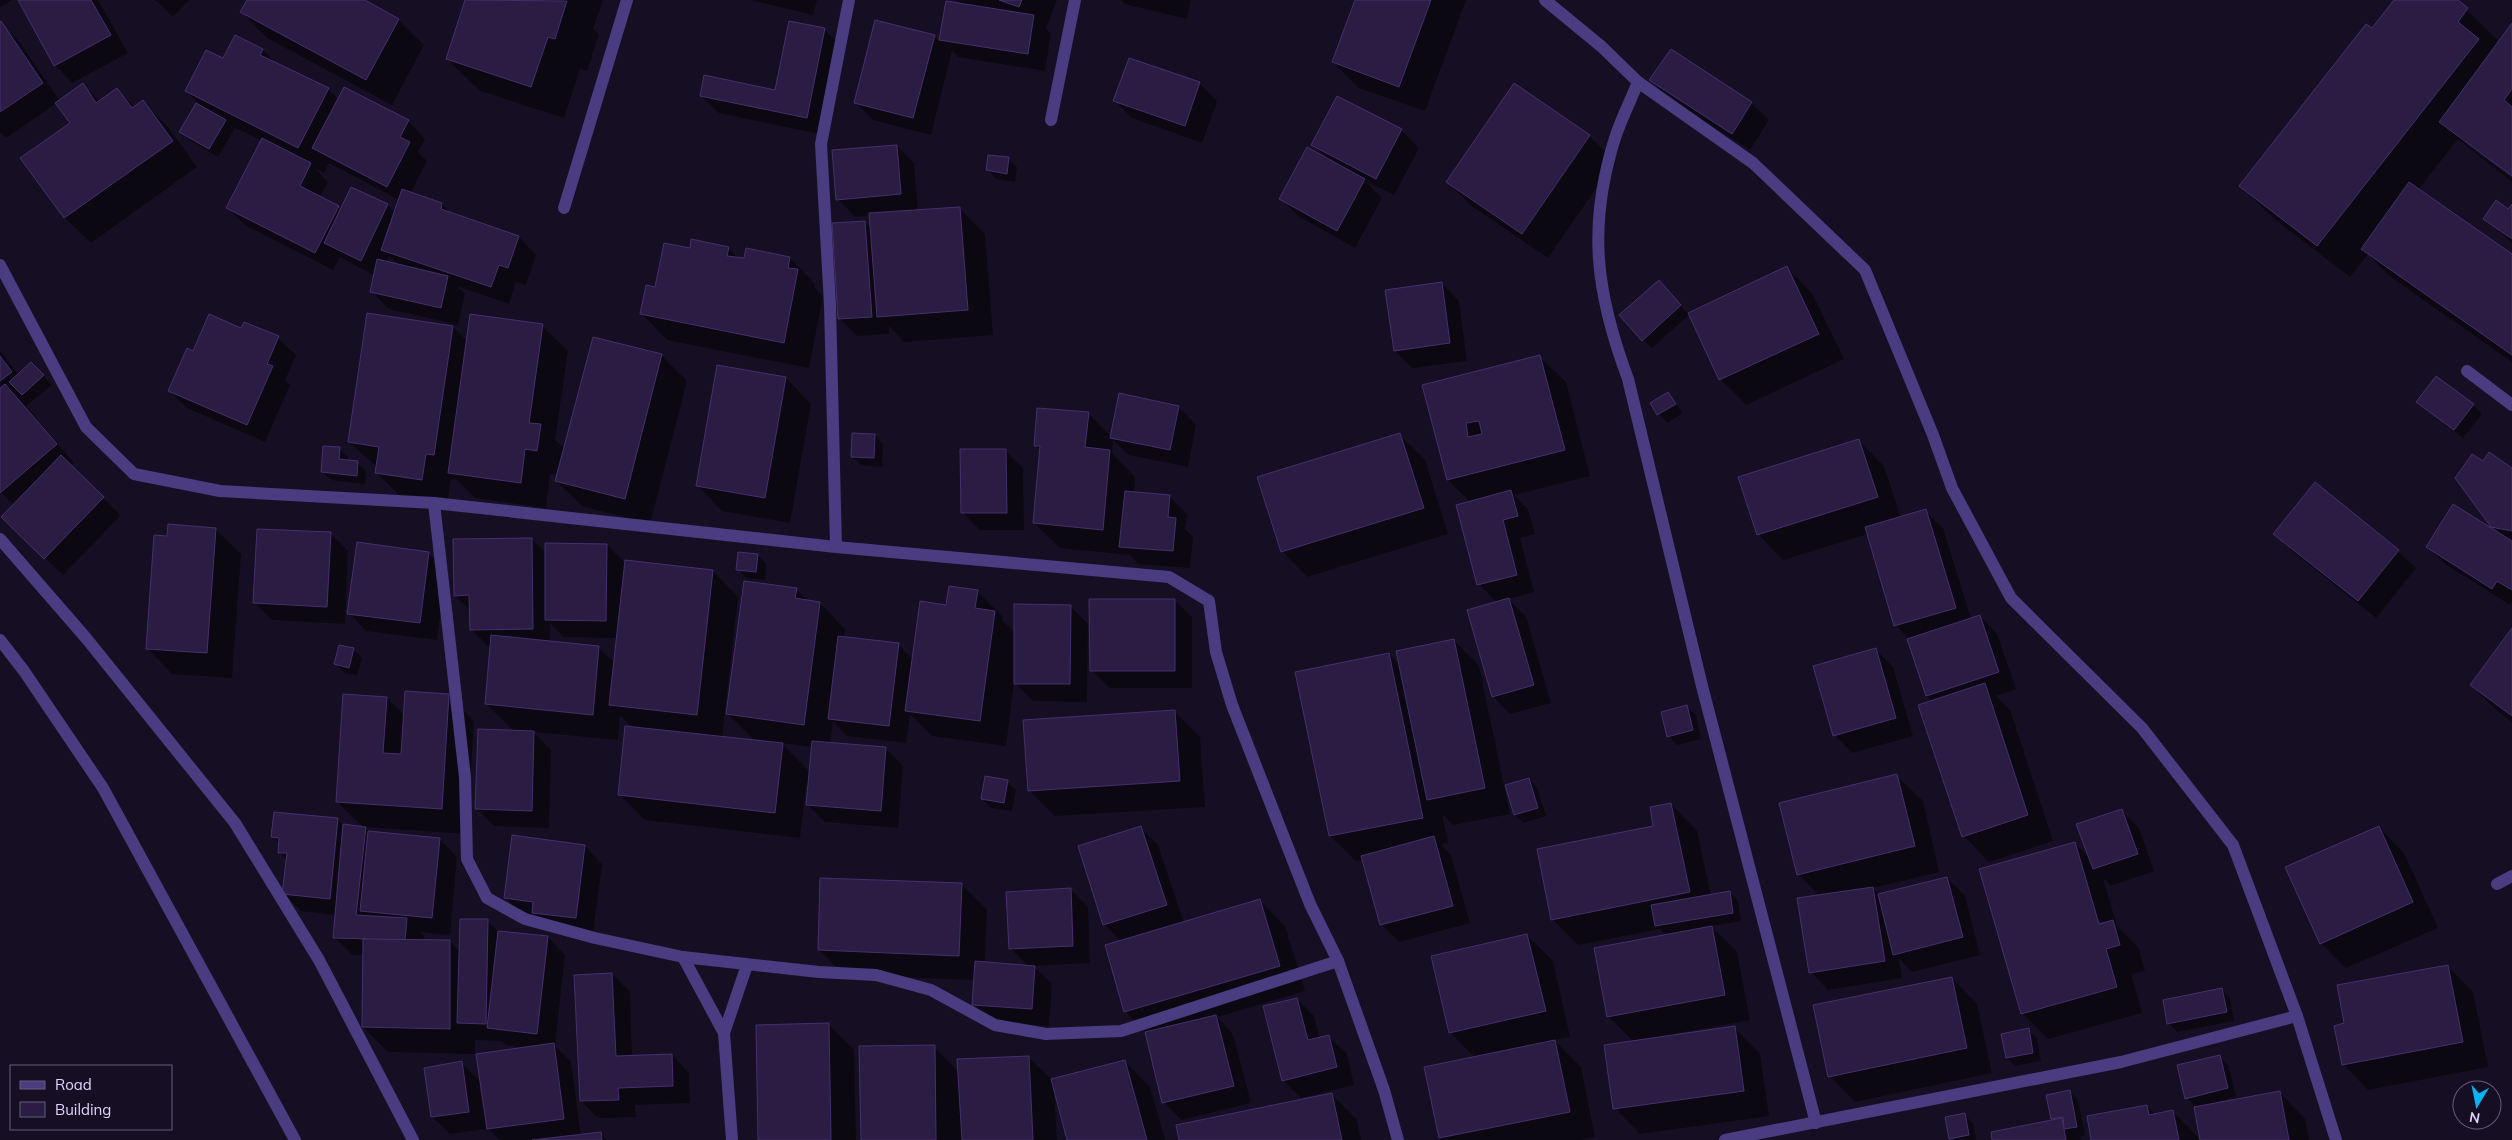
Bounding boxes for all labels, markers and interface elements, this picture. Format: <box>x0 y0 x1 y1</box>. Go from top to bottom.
legend <box>10 1065 172 1130</box>
text: Road <box>55 1075 92 1094</box>
north arrow <box>2452 1080 2502 1130</box>
text: Building <box>55 1100 111 1119</box>
text: N <box>2468 1108 2482 1128</box>

